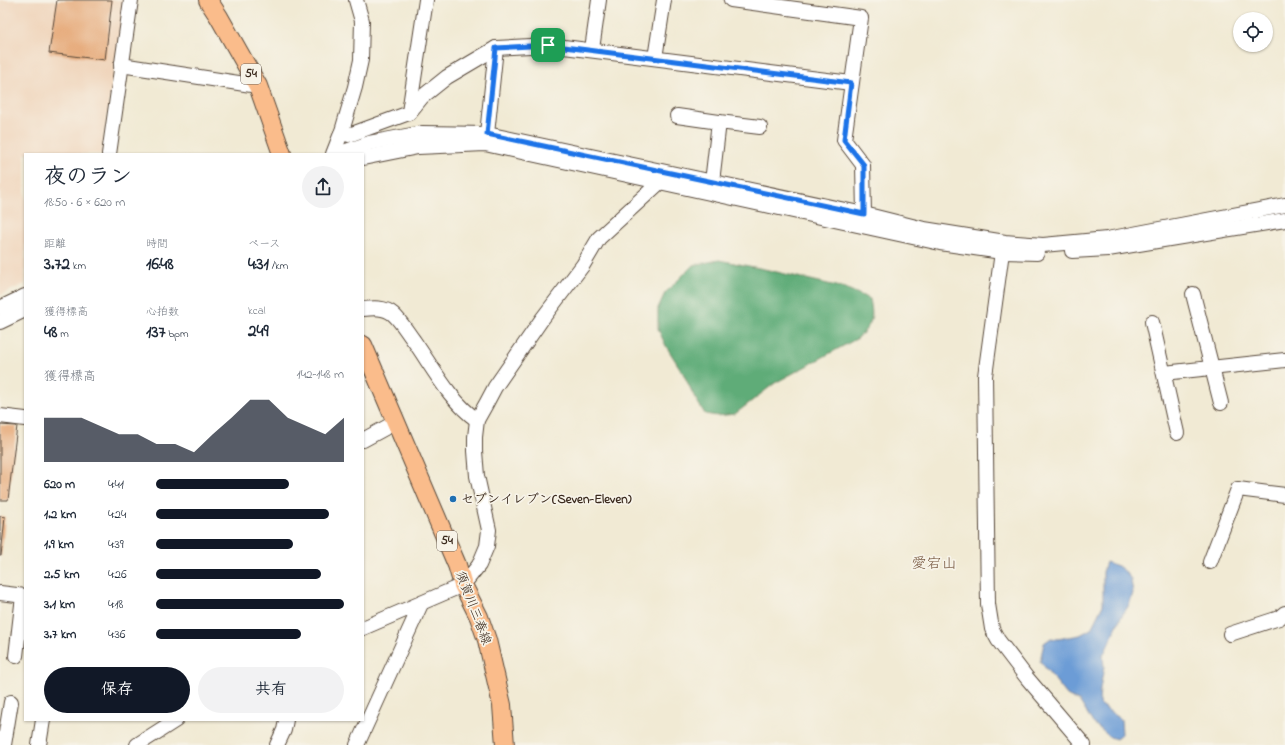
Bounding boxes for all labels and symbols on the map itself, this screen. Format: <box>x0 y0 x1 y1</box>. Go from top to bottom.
pin <box>531 28 565 62</box>
road number: 54 <box>241 64 261 84</box>
place label: セブンイレブン(Seven-Eleven) <box>461 490 632 509</box>
marker: セブンイレブン(Seven-Eleven) <box>448 494 458 504</box>
road number: 54 <box>437 531 457 551</box>
district label: 愛宕山 <box>911 553 957 575</box>
street label: 須賀川三春線 <box>450 568 496 649</box>

